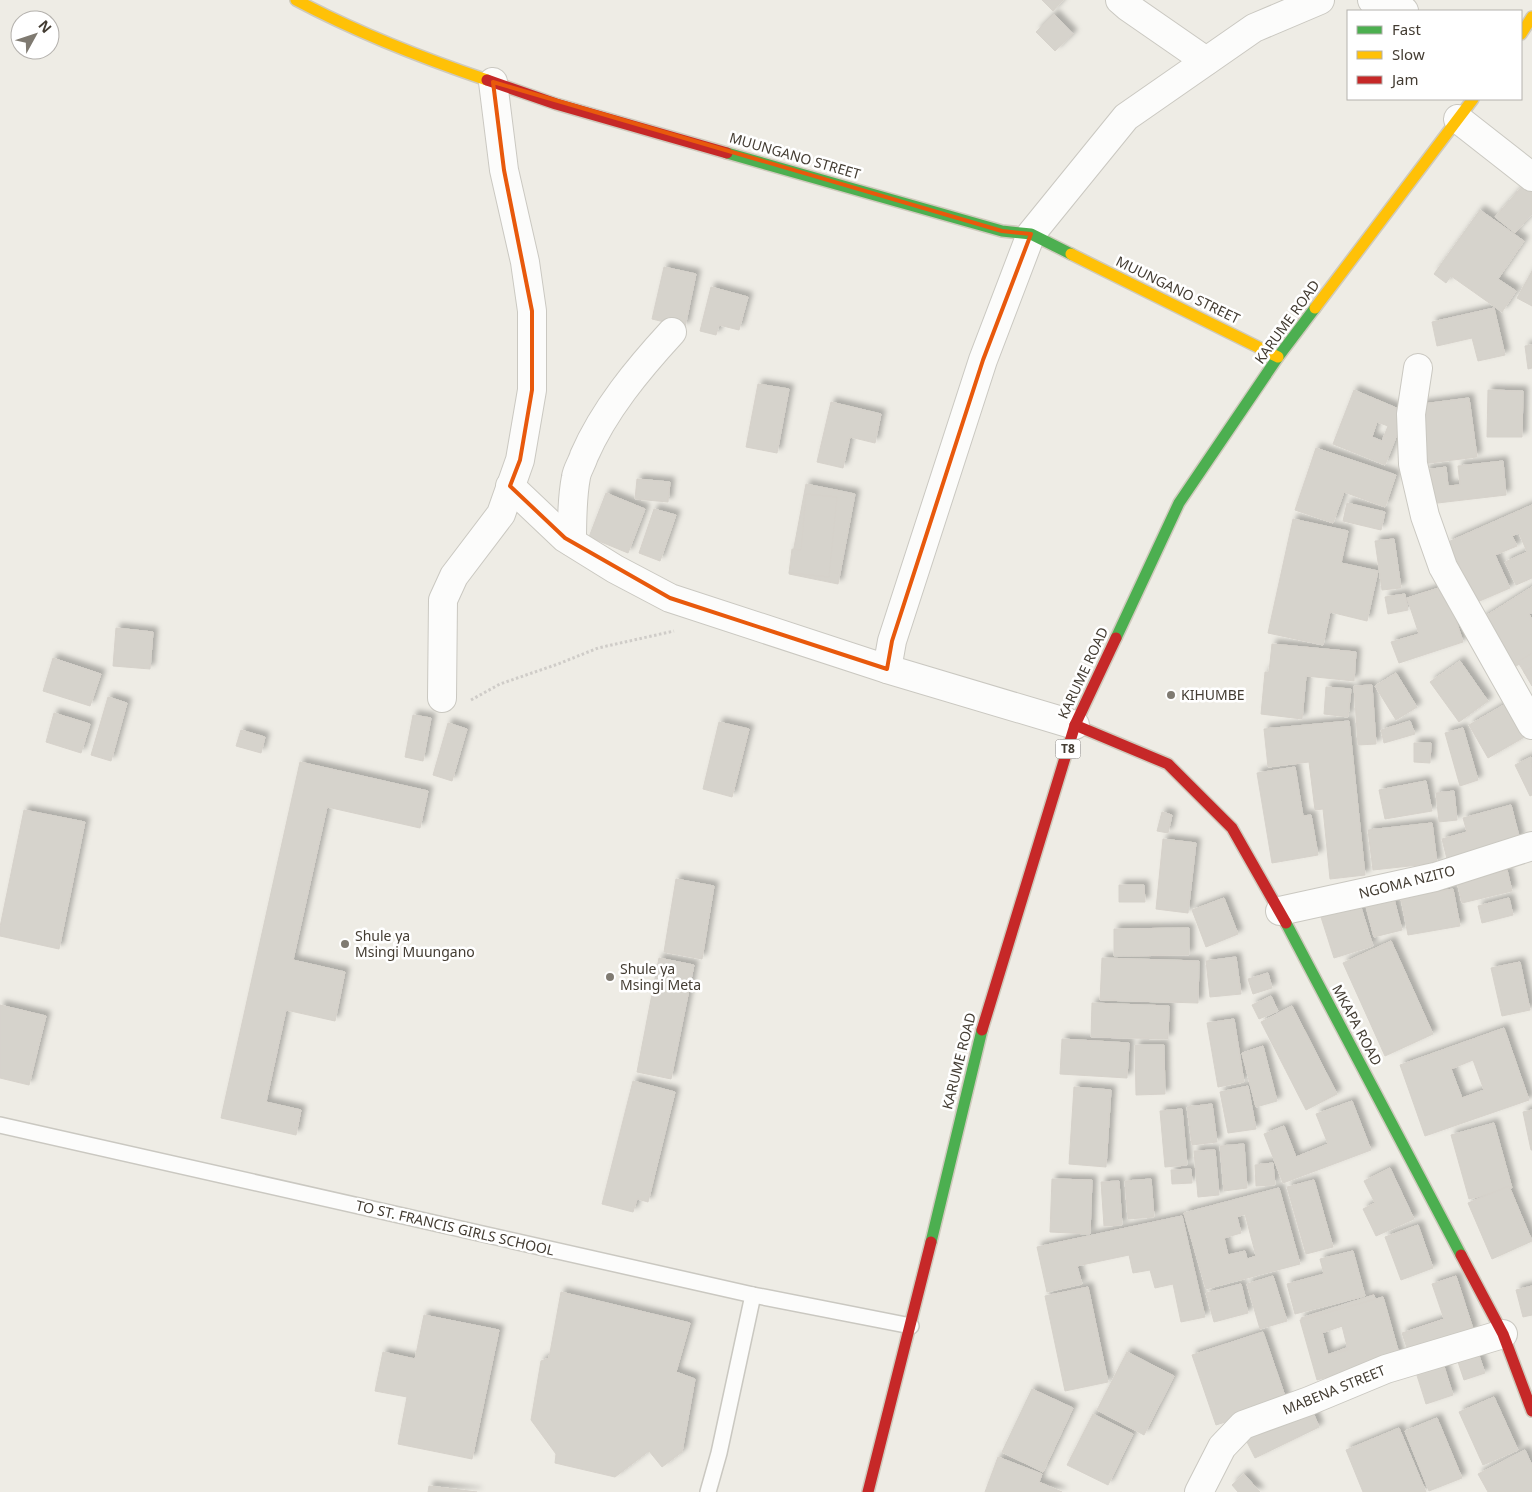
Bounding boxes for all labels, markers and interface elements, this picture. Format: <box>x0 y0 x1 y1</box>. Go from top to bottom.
north arrow <box>10 10 60 60</box>
legend <box>1347 10 1522 100</box>
text: N <box>34 16 56 37</box>
text: Fast <box>1392 19 1421 39</box>
text: Slow <box>1392 44 1425 64</box>
text: Jam <box>1390 69 1419 89</box>
street label: MUUNGANO STREET <box>727 128 863 183</box>
street label: MUUNGANO STREET <box>1113 251 1244 328</box>
street label: KARUME ROAD <box>1250 276 1323 367</box>
street label: KARUME ROAD <box>1053 624 1112 722</box>
place label: KIHUMBE <box>1181 685 1245 704</box>
marker: KIHUMBE <box>1165 689 1177 701</box>
road number: T8 <box>1056 740 1080 759</box>
street label: NGOMA NZITO <box>1357 860 1457 903</box>
place label: Shule ya Msingi Muungano <box>355 926 475 961</box>
marker: Shule ya Msingi Muungano <box>339 938 351 950</box>
place label: Shule ya Msingi Meta <box>620 959 701 994</box>
marker: Shule ya Msingi Meta <box>604 971 616 983</box>
street label: MKAPA ROAD <box>1328 981 1387 1069</box>
street label: KARUME ROAD <box>937 1010 980 1111</box>
street label: TO ST. FRANCIS GIRLS SCHOOL <box>354 1195 556 1260</box>
street label: MABENA STREET <box>1280 1360 1388 1419</box>

